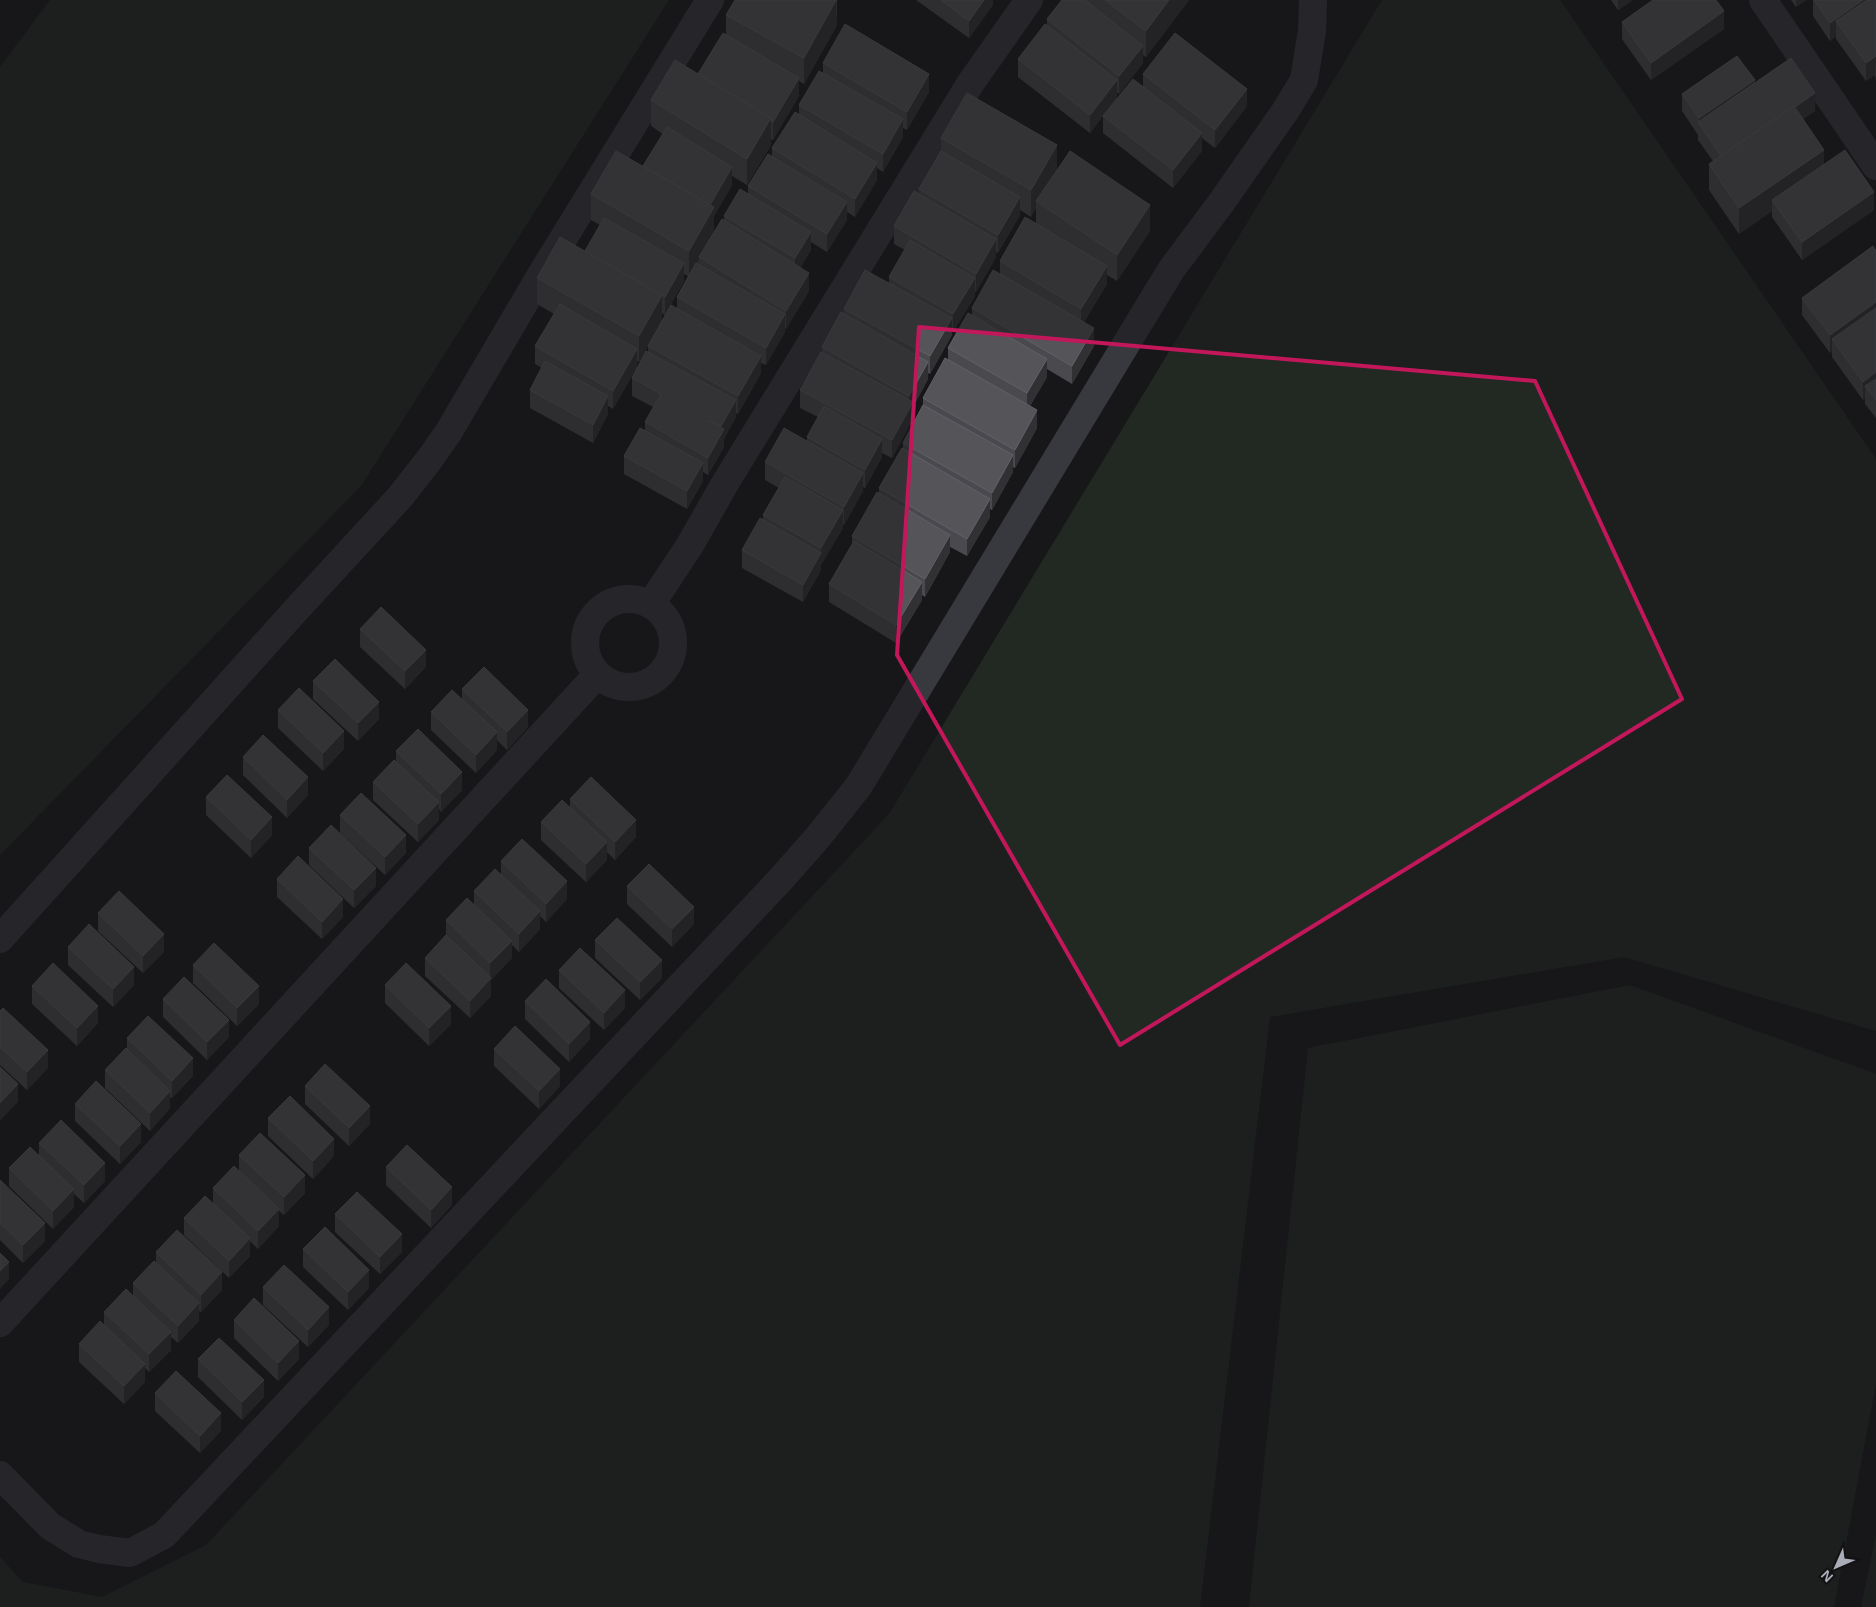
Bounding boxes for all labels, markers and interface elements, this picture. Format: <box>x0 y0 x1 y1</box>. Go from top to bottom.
north arrow <box>1811 1542 1861 1592</box>
text: N <box>1818 1567 1836 1585</box>

